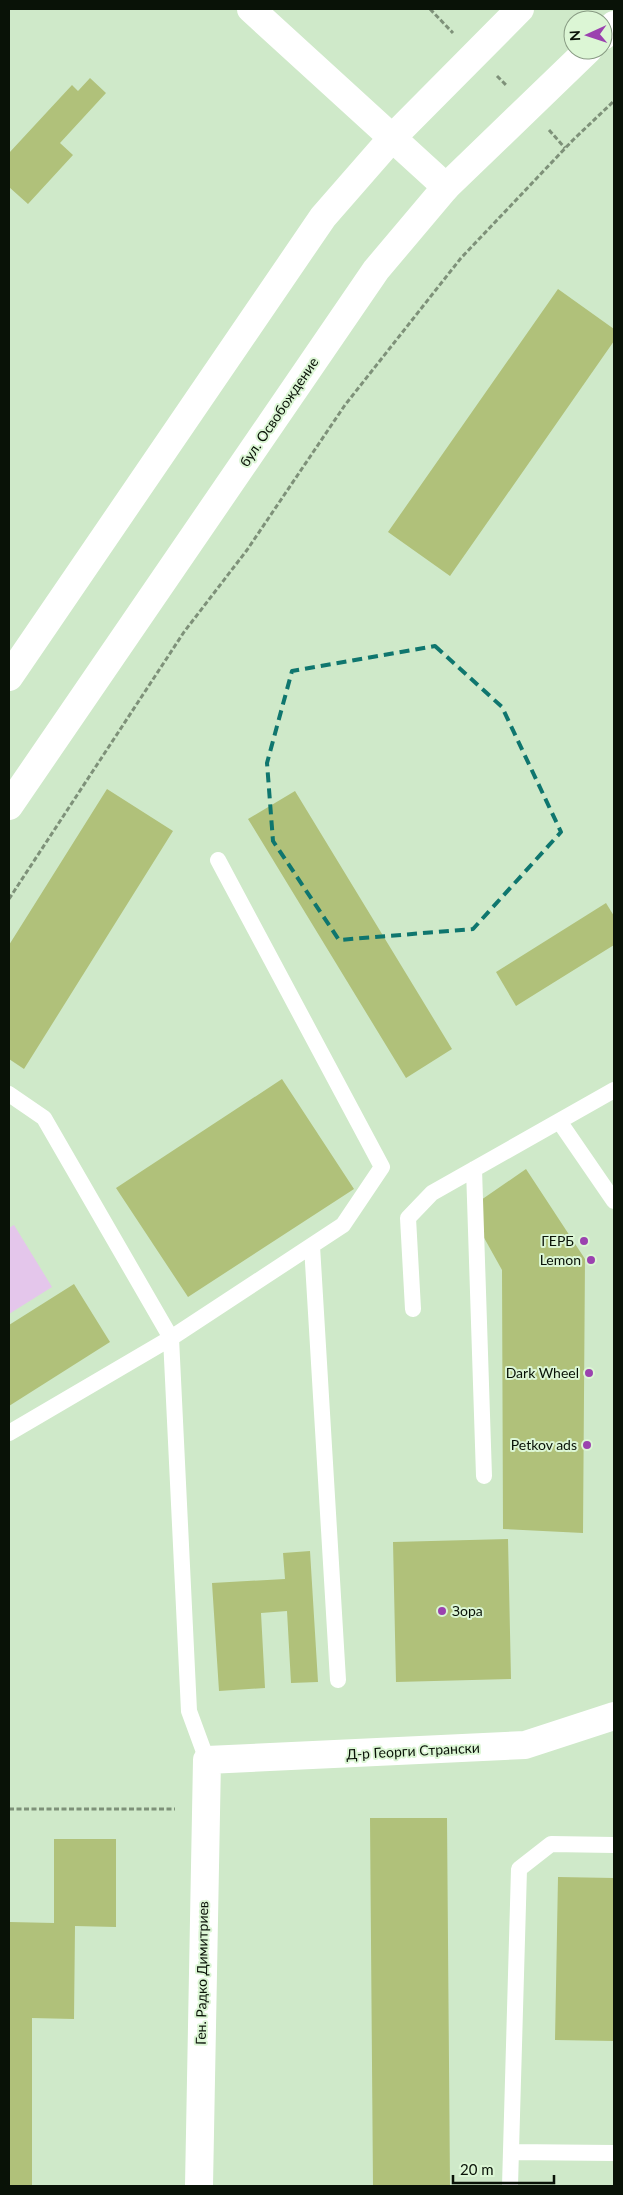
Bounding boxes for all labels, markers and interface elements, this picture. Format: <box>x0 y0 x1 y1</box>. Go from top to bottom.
north arrow <box>563 10 613 60</box>
text: N <box>566 30 583 42</box>
street label: бул. Освобождение <box>236 354 322 470</box>
place label: ГЕРБ <box>541 1232 574 1249</box>
marker: ГЕРБ <box>578 1235 590 1247</box>
place label: Lemon <box>540 1251 581 1268</box>
marker: Lemon <box>585 1254 597 1266</box>
place label: Dark Wheel <box>506 1364 579 1381</box>
marker: Dark Wheel <box>583 1367 595 1379</box>
place label: Petkov ads <box>511 1436 577 1453</box>
marker: Petkov ads <box>581 1439 593 1451</box>
place label: Зора <box>452 1602 483 1619</box>
marker: Зора <box>436 1605 448 1617</box>
street label: Д-р Георги Странски <box>346 1739 480 1762</box>
street label: Ген. Радко Димитриев <box>192 1901 211 2045</box>
scale bar <box>453 2152 554 2184</box>
text: 20 m <box>460 2160 494 2178</box>

